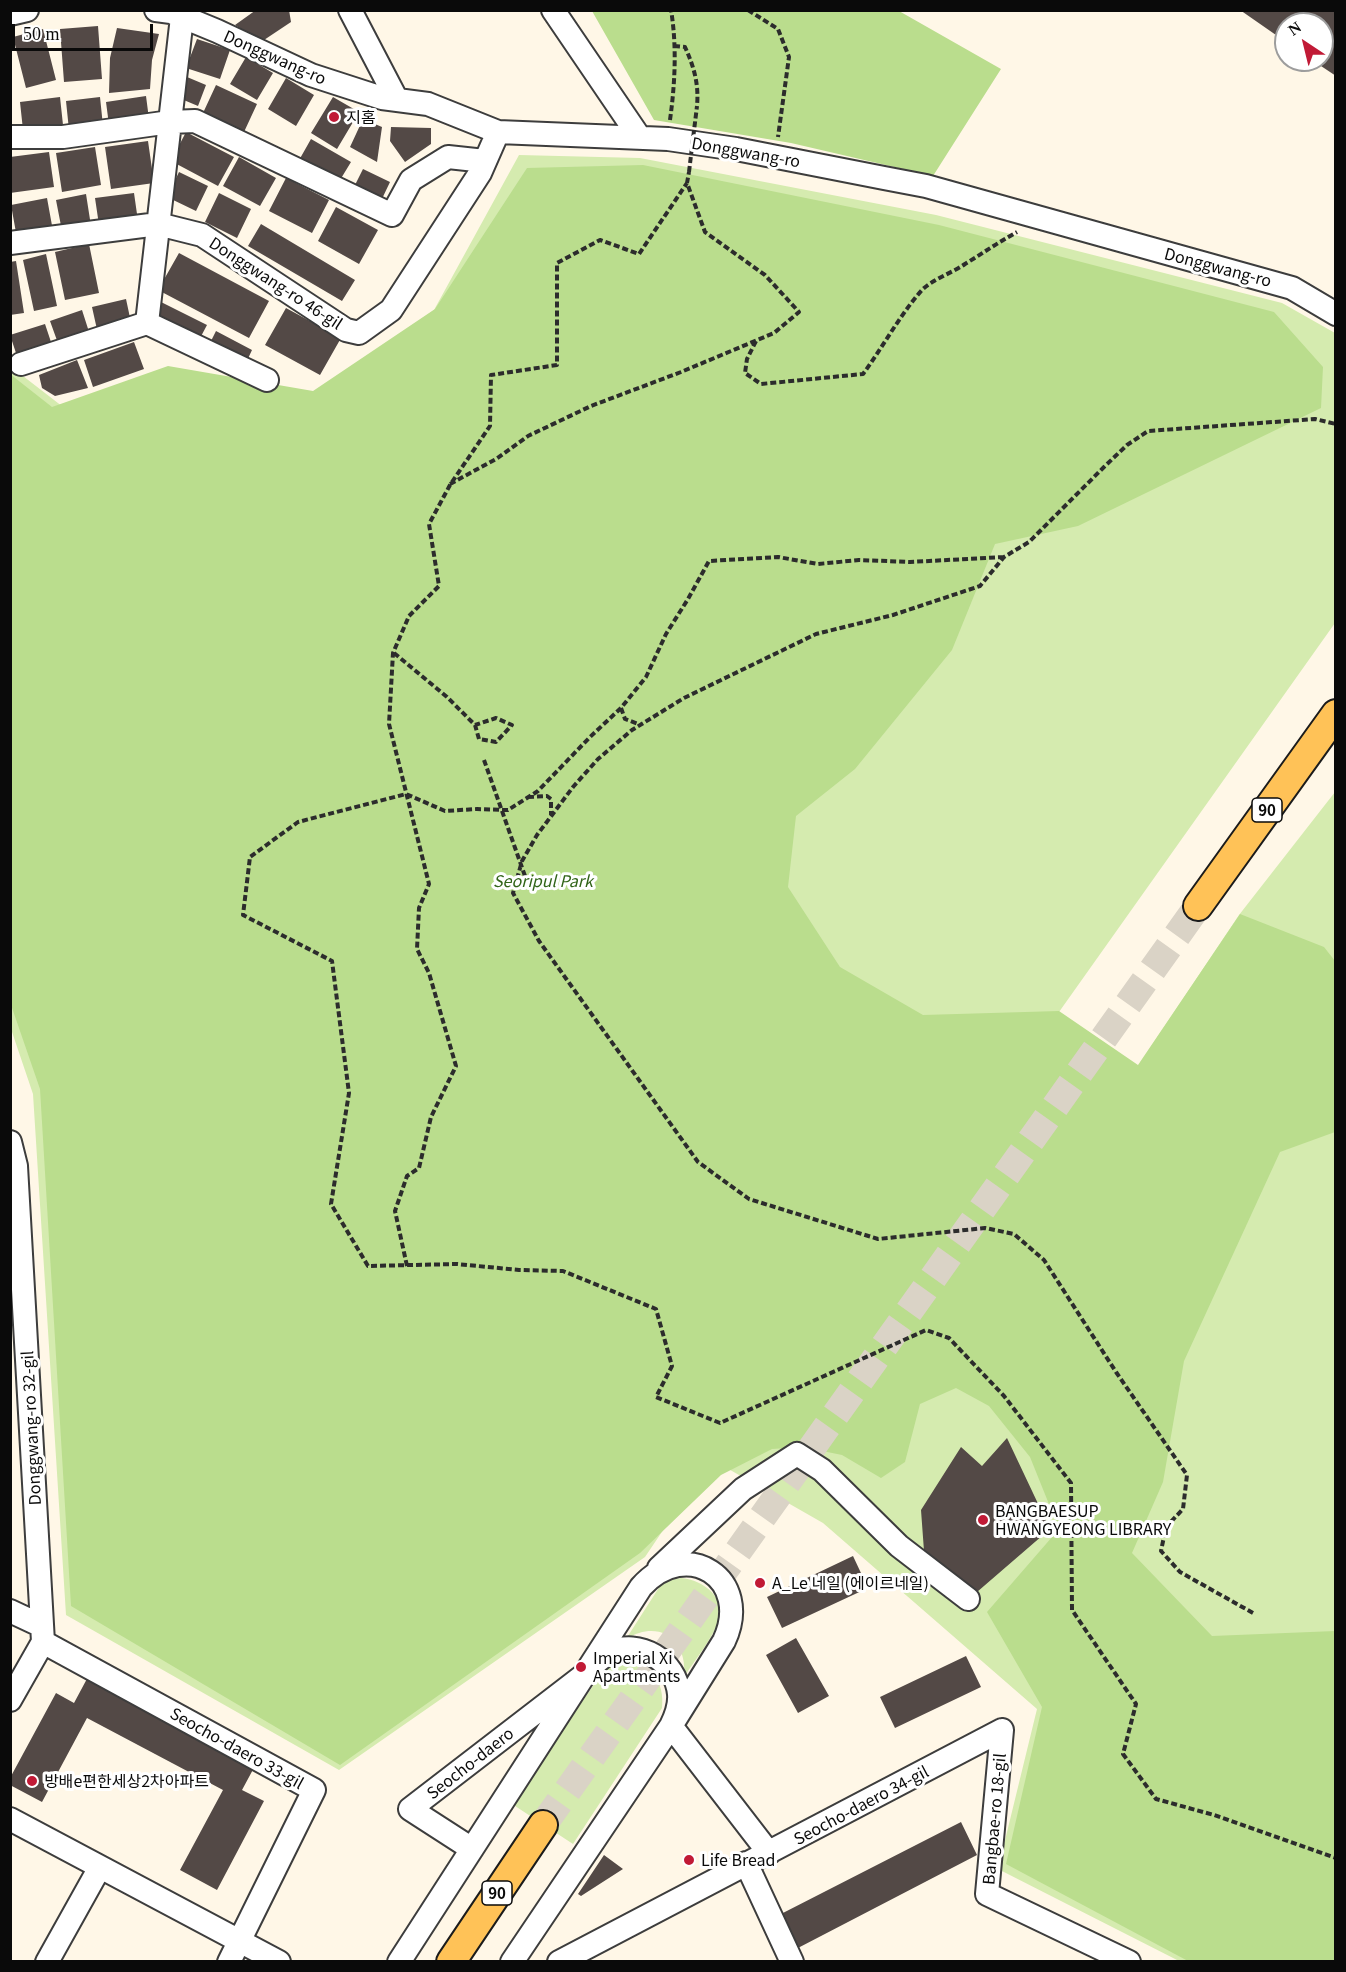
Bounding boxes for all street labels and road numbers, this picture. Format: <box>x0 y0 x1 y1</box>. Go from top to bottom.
street label: Donggwang-ro <box>221 26 329 88</box>
street label: Donggwang-ro <box>690 133 802 171</box>
street label: Donggwang-ro 46-gil <box>206 233 346 333</box>
street label: Donggwang-ro <box>1162 243 1274 291</box>
road number: 90 <box>1252 798 1282 822</box>
street label: Donggwang-ro 32-gil <box>17 1350 45 1506</box>
street label: Seocho-daero 33-gil <box>167 1703 307 1793</box>
street label: Seocho-daero <box>423 1723 517 1803</box>
street label: Bangbae-ro 18-gil <box>979 1752 1009 1886</box>
street label: Seocho-daero 34-gil <box>790 1761 932 1849</box>
road number: 90 <box>482 1881 512 1905</box>

